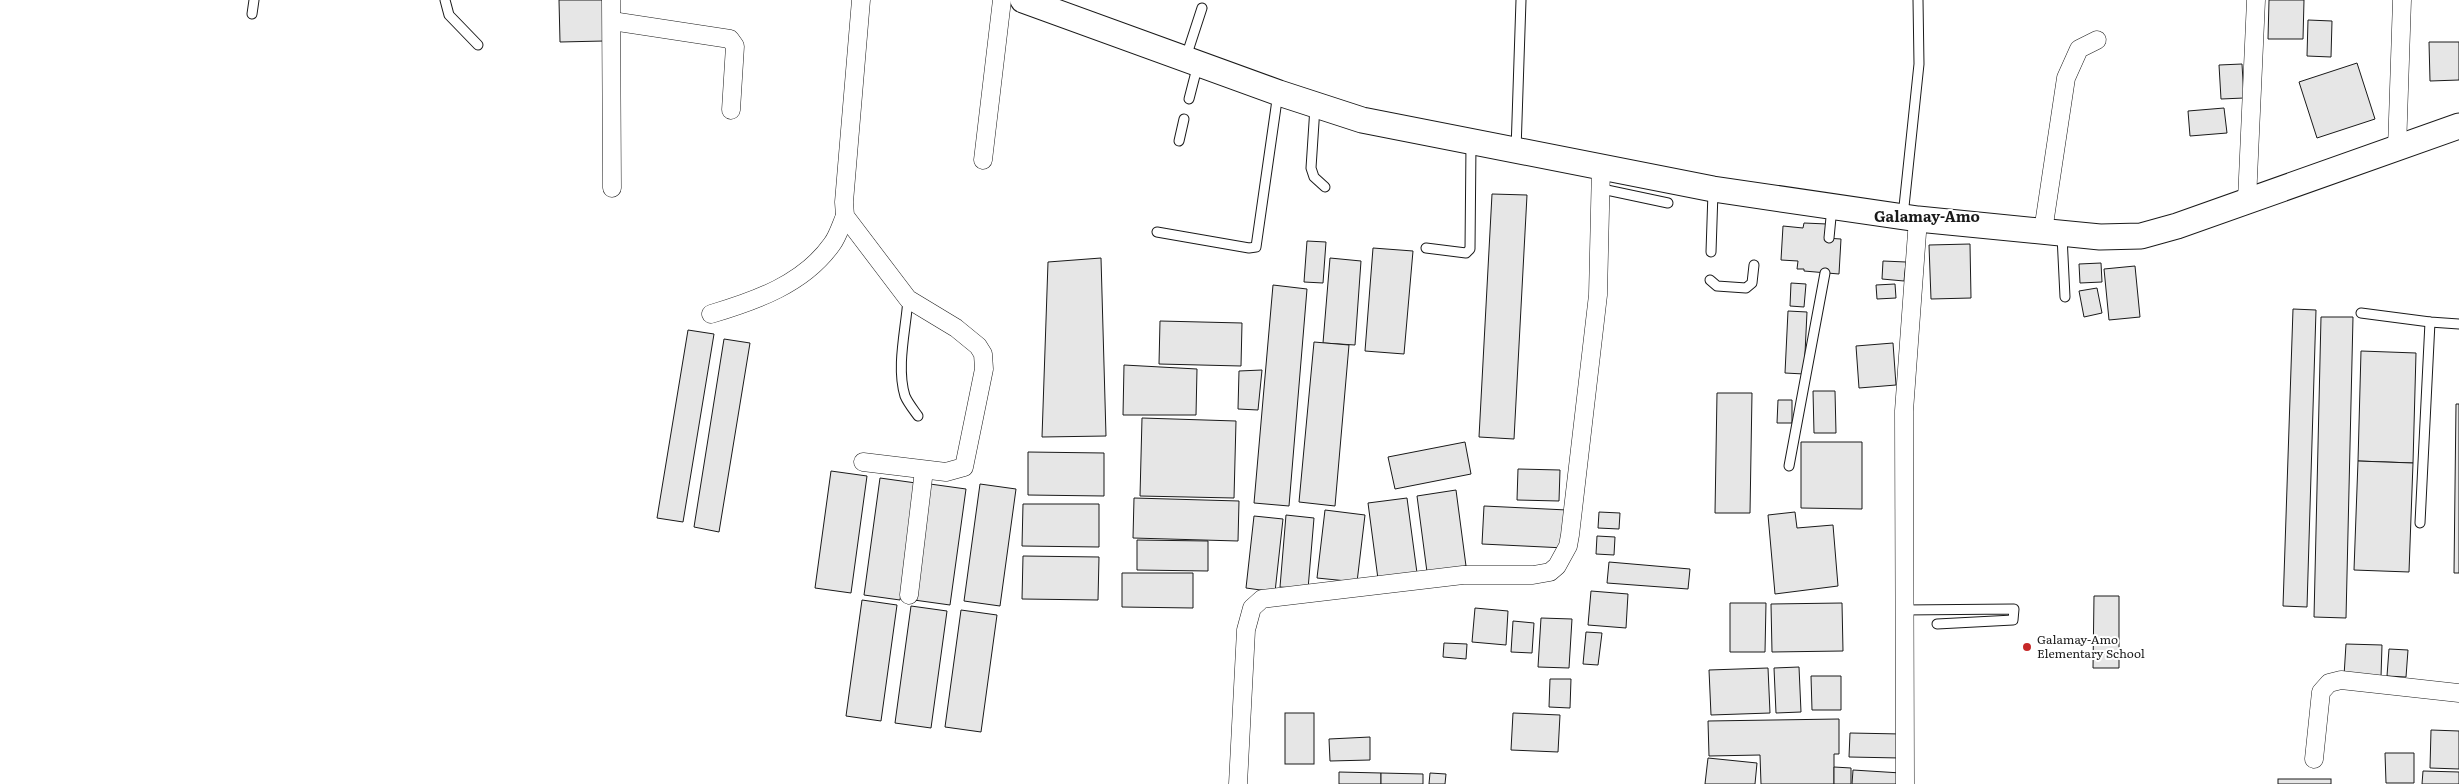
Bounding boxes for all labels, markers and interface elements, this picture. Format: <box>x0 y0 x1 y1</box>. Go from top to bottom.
district label: Galamay-Amo <box>1874 204 1980 227</box>
place label: Galamay-Amo Elementary School <box>2037 630 2145 662</box>
marker: Galamay-Amo Elementary School <box>2021 641 2033 653</box>

